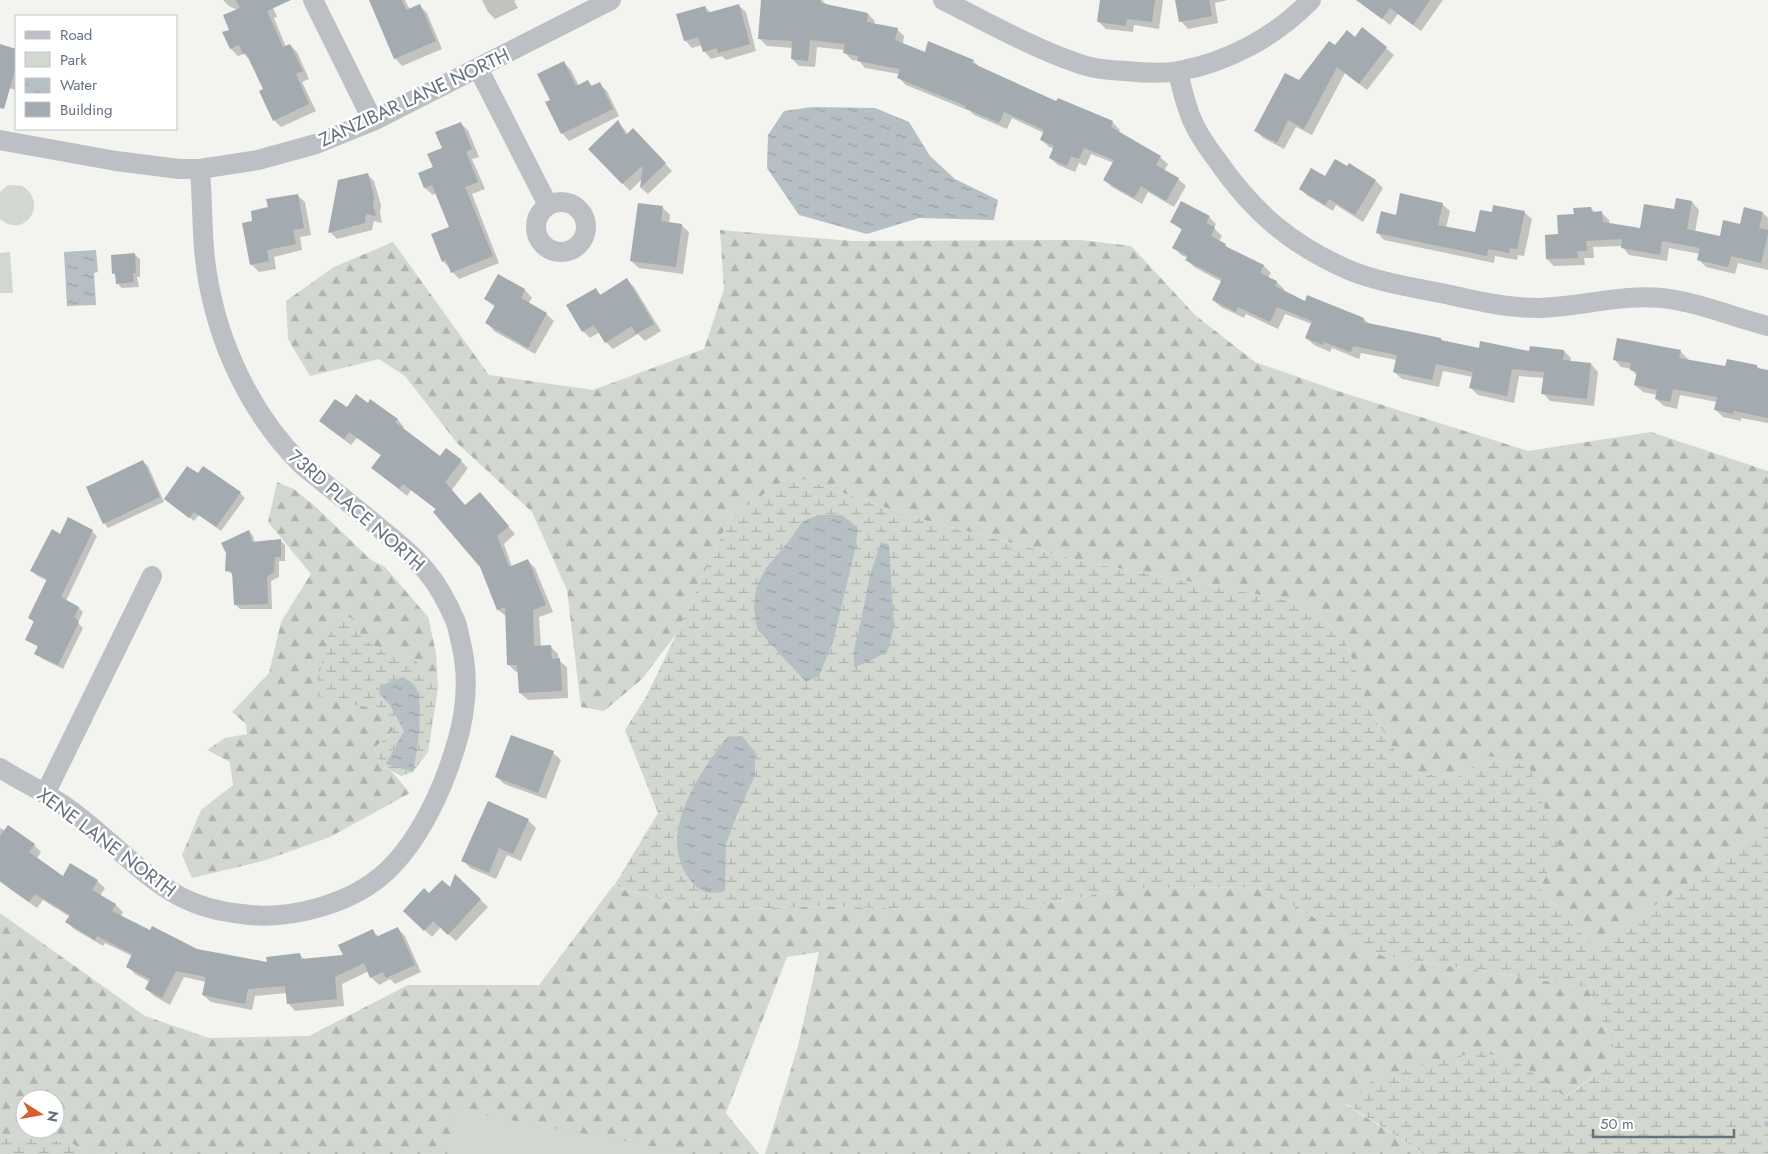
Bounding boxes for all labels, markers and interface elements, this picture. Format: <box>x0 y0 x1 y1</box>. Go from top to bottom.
legend <box>15 15 178 130</box>
text: Road <box>60 24 92 46</box>
street label: ZANZIBAR LANE NORTH <box>315 41 514 153</box>
text: Park <box>60 49 87 71</box>
text: Water <box>60 74 98 96</box>
text: Building <box>60 99 112 121</box>
street label: 73RD PLACE NORTH <box>283 443 431 577</box>
street label: XENE LANE NORTH <box>32 781 182 903</box>
north arrow <box>15 1089 65 1139</box>
scale bar <box>1593 1106 1734 1138</box>
text: N <box>42 1109 64 1124</box>
text: 50 m <box>1600 1113 1634 1135</box>

